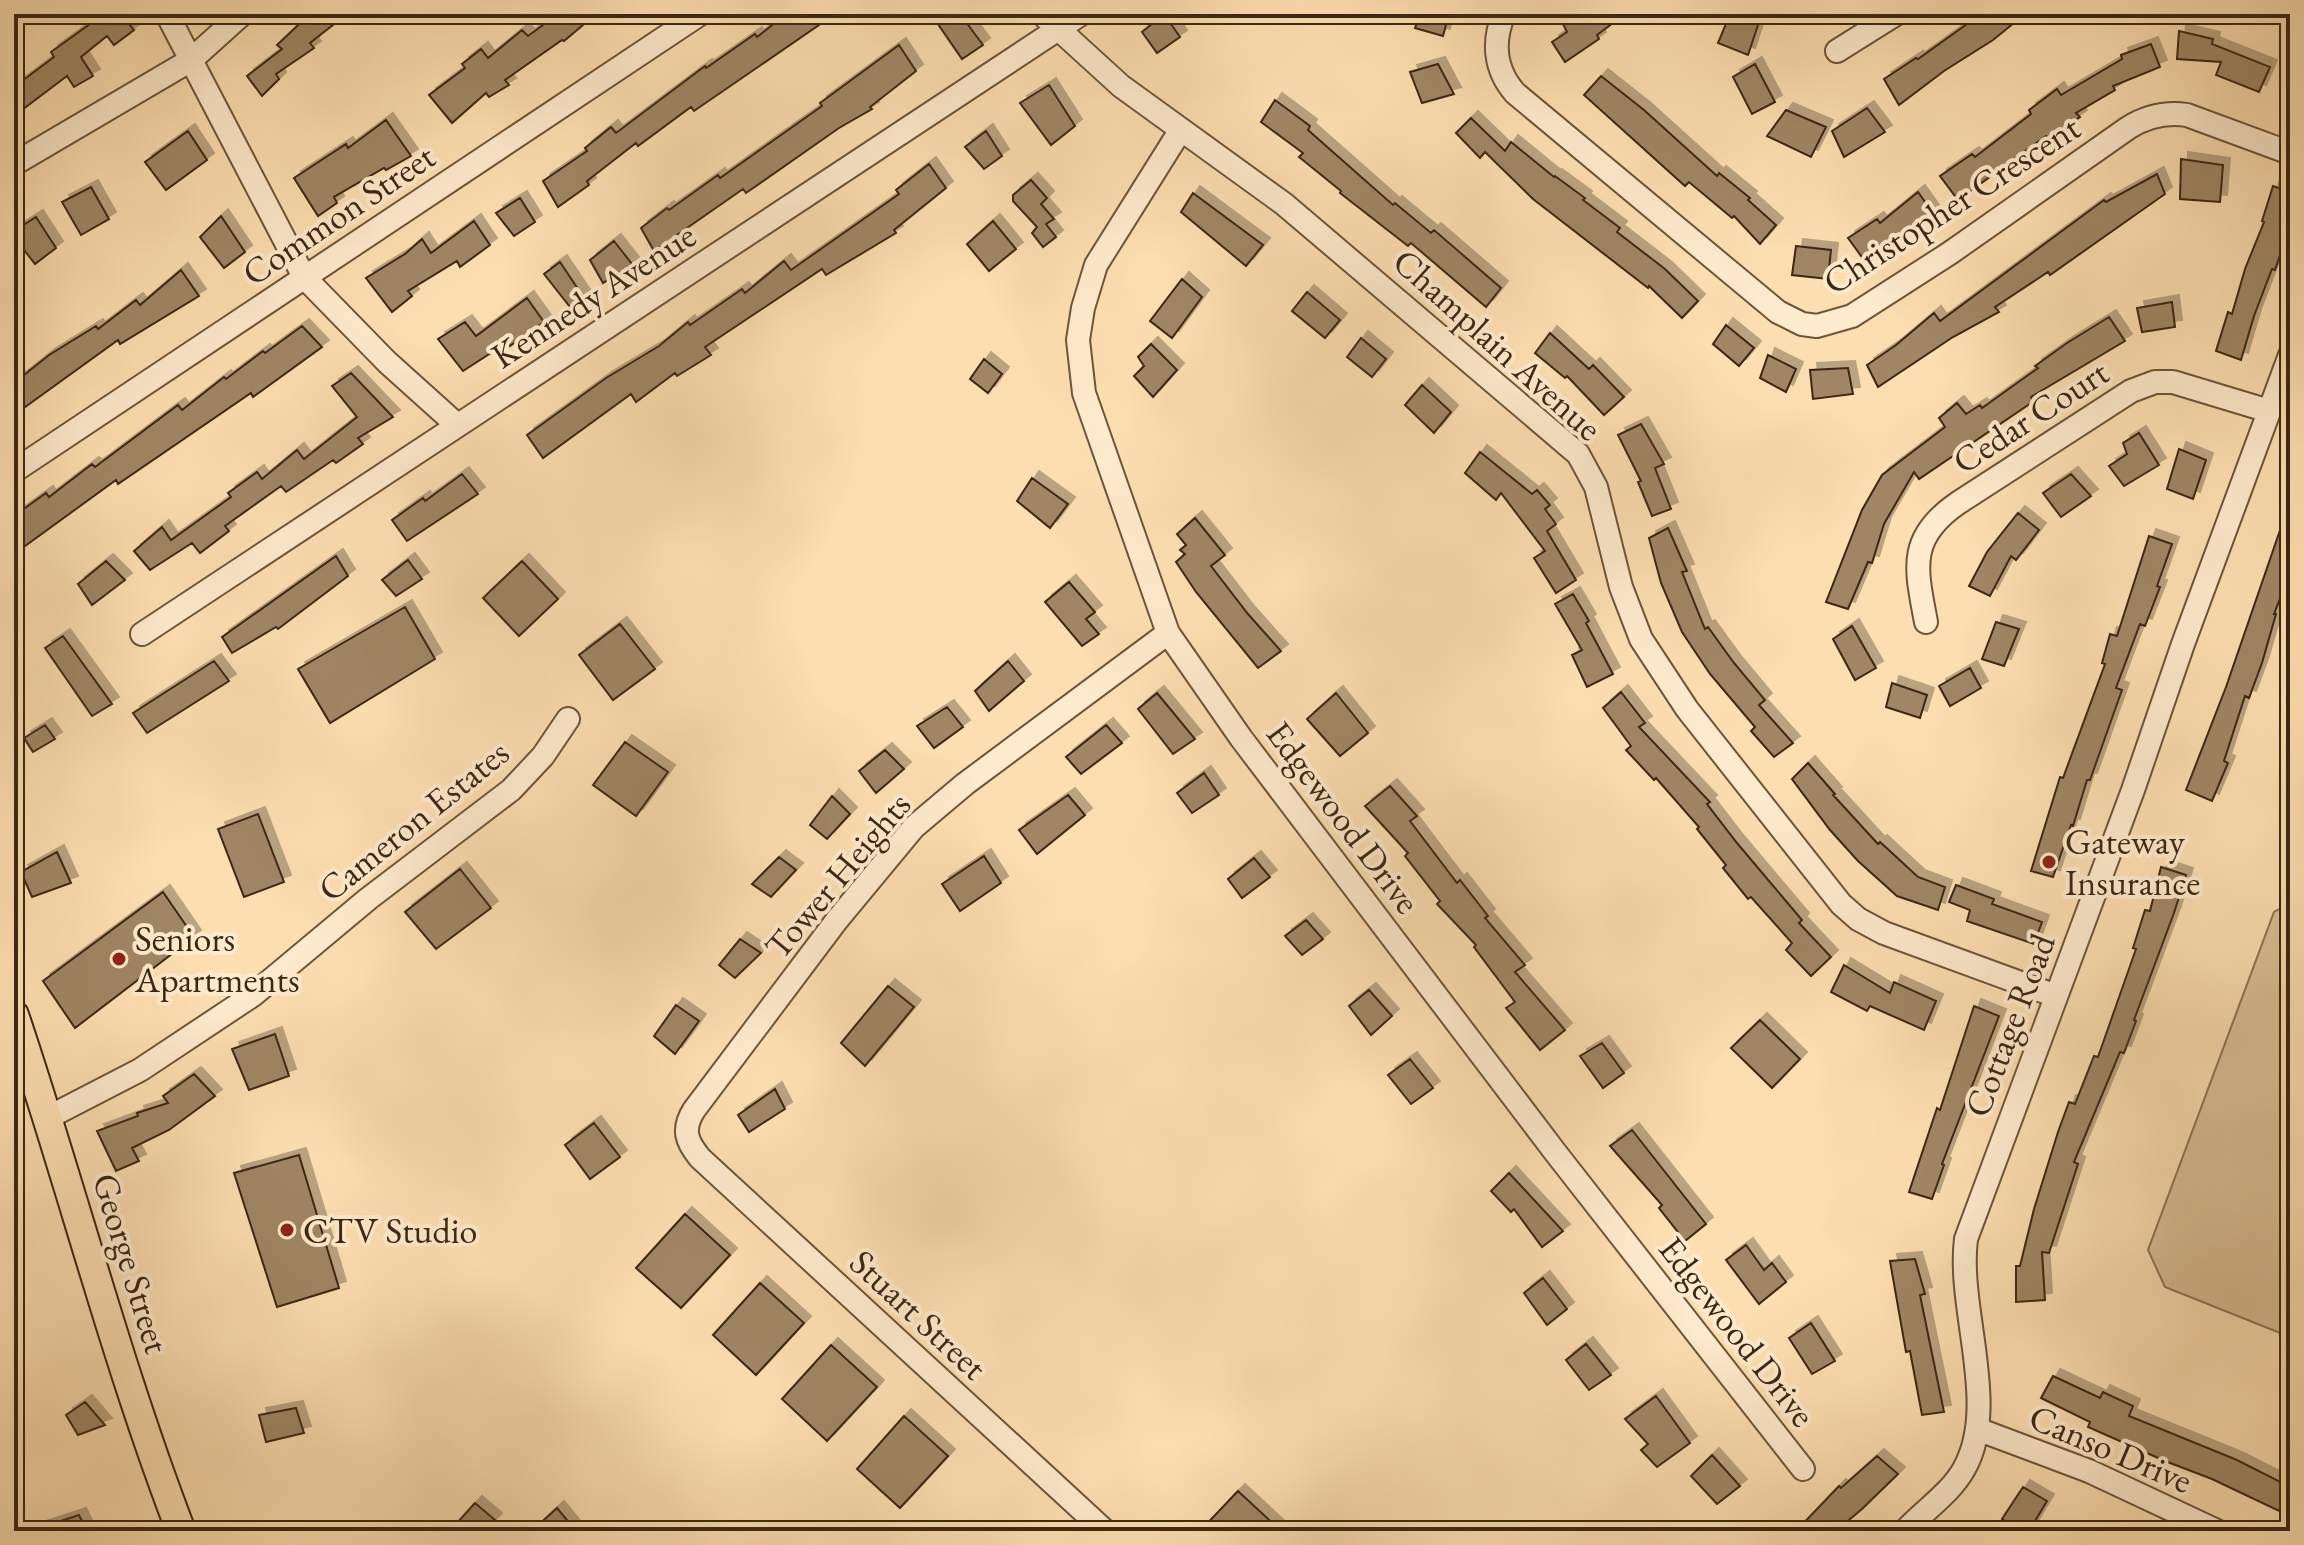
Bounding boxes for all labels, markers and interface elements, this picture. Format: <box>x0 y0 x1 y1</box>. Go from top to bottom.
street label: Christopher Crescent <box>1814 103 2089 305</box>
street label: Common Street <box>233 132 444 296</box>
street label: Kennedy Avenue <box>482 212 705 379</box>
street label: Champlain Avenue <box>1383 238 1612 451</box>
street label: Cedar Court <box>1943 348 2118 484</box>
street label: Edgewood Drive <box>1256 712 1431 923</box>
street label: Cameron Estates <box>308 729 518 912</box>
street label: Tower Heights <box>754 782 921 968</box>
place label: Gateway Insurance <box>2065 818 2200 906</box>
marker: Gateway Insurance <box>2040 853 2058 871</box>
place label: Seniors Apartments <box>134 915 300 1003</box>
street label: Cottage Road <box>1953 926 2066 1124</box>
marker: Seniors Apartments <box>110 950 128 968</box>
street label: George Street <box>82 1167 181 1360</box>
place label: CTV Studio <box>303 1207 477 1254</box>
marker: CTV Studio <box>278 1221 296 1239</box>
street label: Edgewood Drive <box>1649 1227 1827 1436</box>
street label: Stuart Street <box>840 1239 998 1390</box>
street label: Canso Drive <box>2022 1393 2199 1504</box>

